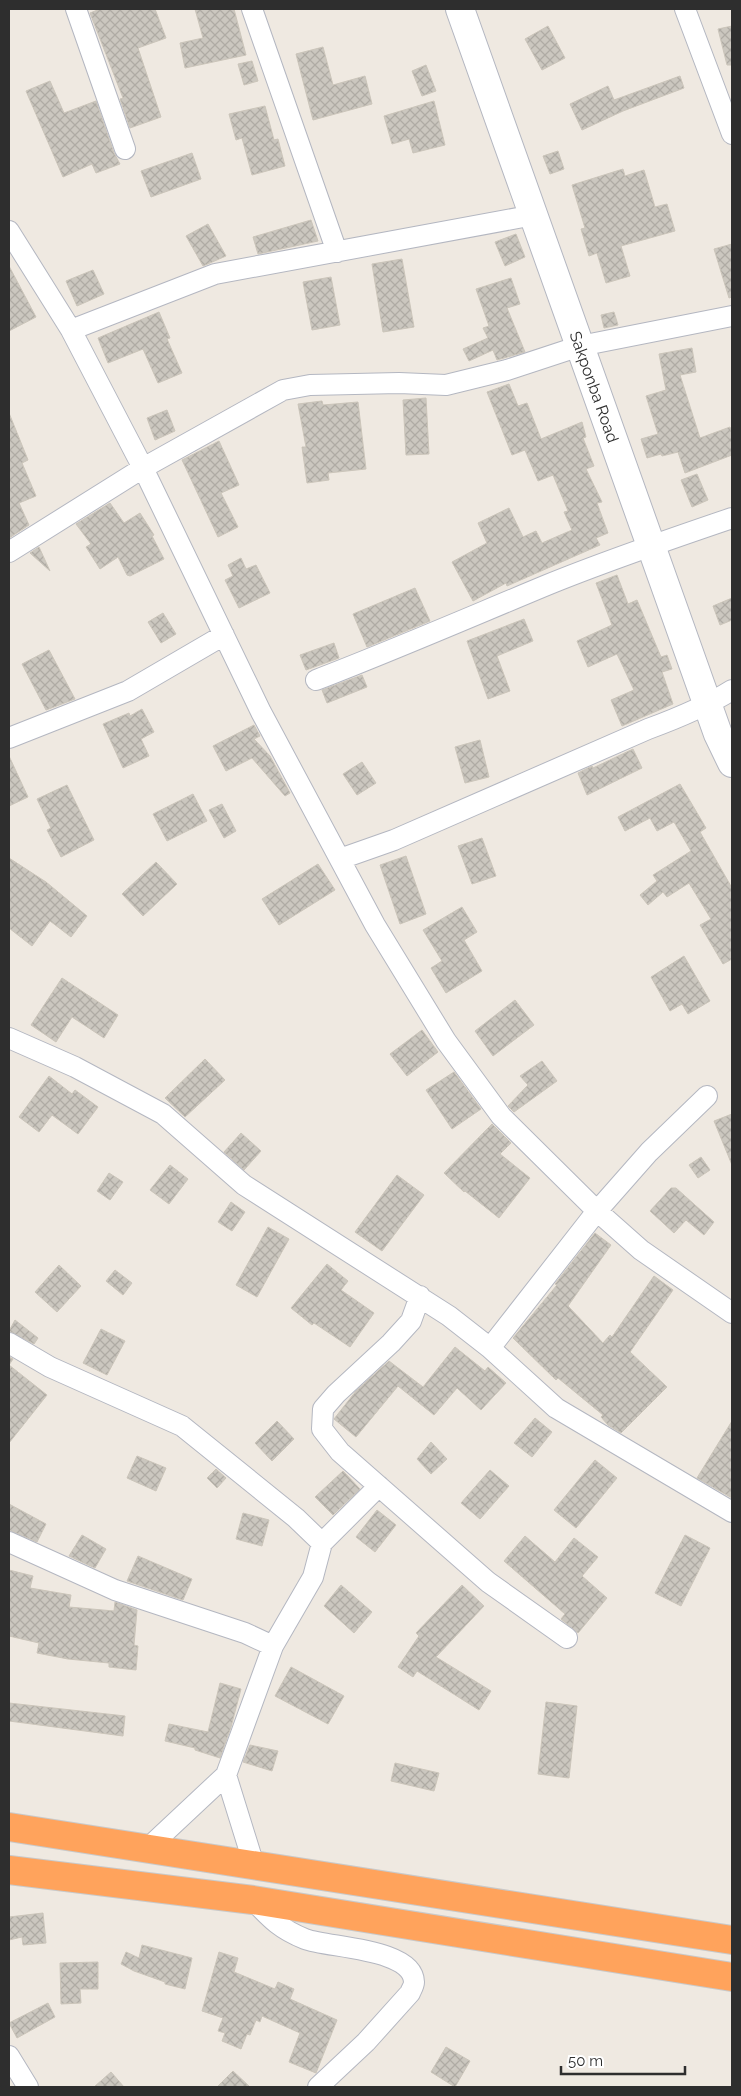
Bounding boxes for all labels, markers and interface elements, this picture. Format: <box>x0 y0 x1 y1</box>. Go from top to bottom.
street label: Sakponba Road <box>565 329 623 445</box>
scale bar <box>561 2044 685 2076</box>
text: 50 m <box>568 2052 603 2070</box>

